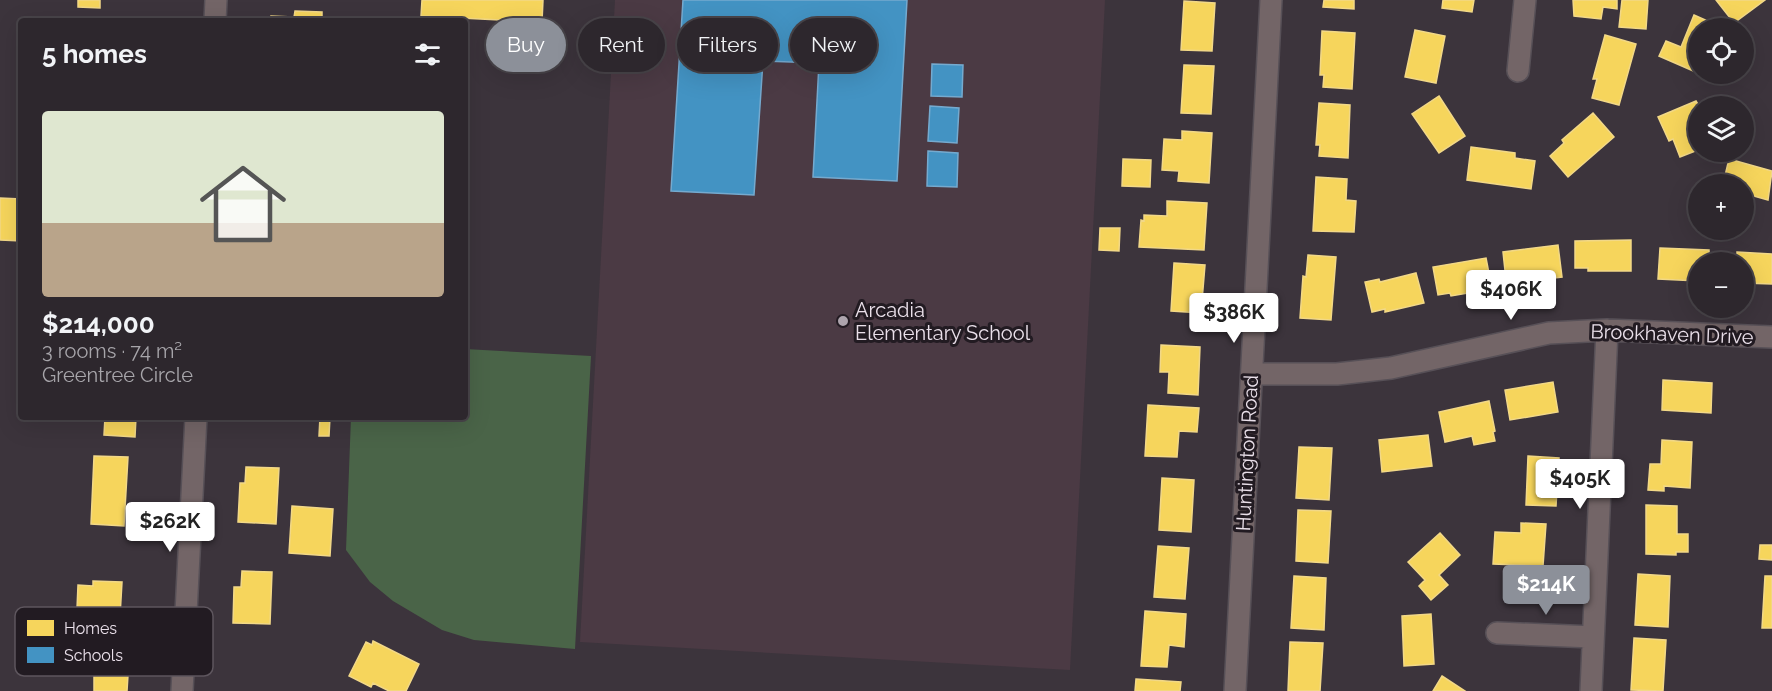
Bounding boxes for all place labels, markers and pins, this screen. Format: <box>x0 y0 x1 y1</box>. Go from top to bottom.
pin: $406K <box>1469 270 1553 321</box>
pin: $386K <box>1192 293 1276 344</box>
place label: Arcadia Elementary School <box>855 298 1031 345</box>
marker: Arcadia Elementary School <box>836 314 850 328</box>
pin: $405K <box>1538 459 1622 510</box>
pin: $262K <box>128 502 212 553</box>
pin: $214K <box>1504 565 1588 616</box>

